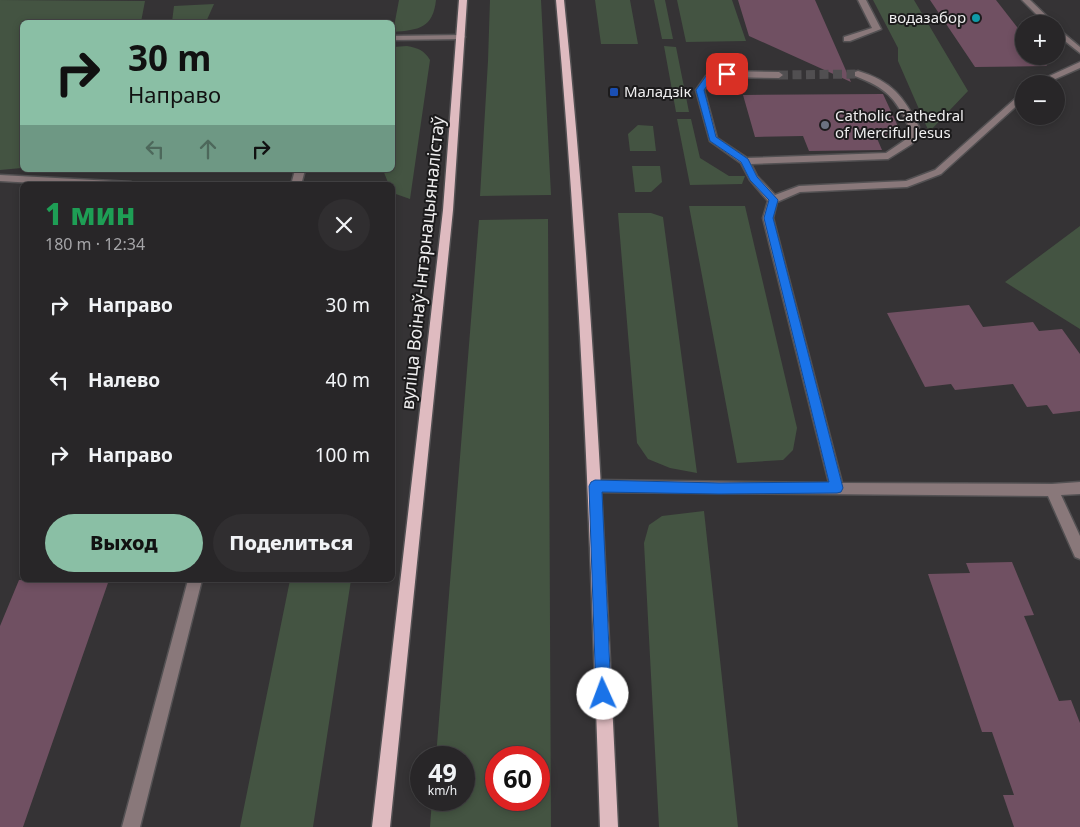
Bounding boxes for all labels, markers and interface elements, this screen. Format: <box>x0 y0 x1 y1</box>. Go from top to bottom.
place label: водазабор <box>889 7 966 27</box>
marker: водазабор <box>970 12 982 24</box>
map controls <box>1015 15 1065 125</box>
button: + <box>1015 15 1065 65</box>
text: 30 m <box>128 34 211 81</box>
icon: right <box>45 40 110 105</box>
pin <box>706 53 748 95</box>
icon: arrive <box>713 60 741 88</box>
button: − <box>1015 75 1065 125</box>
text: Направо <box>128 79 221 109</box>
place label: Маладзік <box>624 81 691 101</box>
marker: Маладзік <box>608 86 620 98</box>
place label: Catholic Cathedral of Merciful Jesus <box>835 105 964 142</box>
street label: вуліца Воінаў-Інтэрнацыяналістаў <box>395 114 449 411</box>
marker: Catholic Cathedral of Merciful Jesus <box>819 119 831 131</box>
icon: left <box>141 135 169 163</box>
icon: ahead <box>194 135 222 163</box>
icon: right <box>247 135 275 163</box>
text: 1 мин <box>45 193 136 234</box>
button: close <box>318 199 370 251</box>
text: 180 m · 12:34 <box>45 233 145 255</box>
icon: right <box>45 291 73 319</box>
text: Направо <box>88 292 173 318</box>
text: 30 m <box>326 292 370 318</box>
icon: left <box>45 366 73 394</box>
text: Налево <box>88 367 160 393</box>
text: 40 m <box>326 367 370 393</box>
icon: right <box>45 441 73 469</box>
text: Направо <box>88 442 173 468</box>
text: 100 m <box>315 442 370 468</box>
button: Выход <box>45 514 203 572</box>
button: Поделиться <box>213 514 370 572</box>
position arrow <box>576 667 628 719</box>
speed limit sign: 60 <box>485 746 550 811</box>
text: 49 <box>428 755 457 789</box>
text: km/h <box>428 782 457 799</box>

